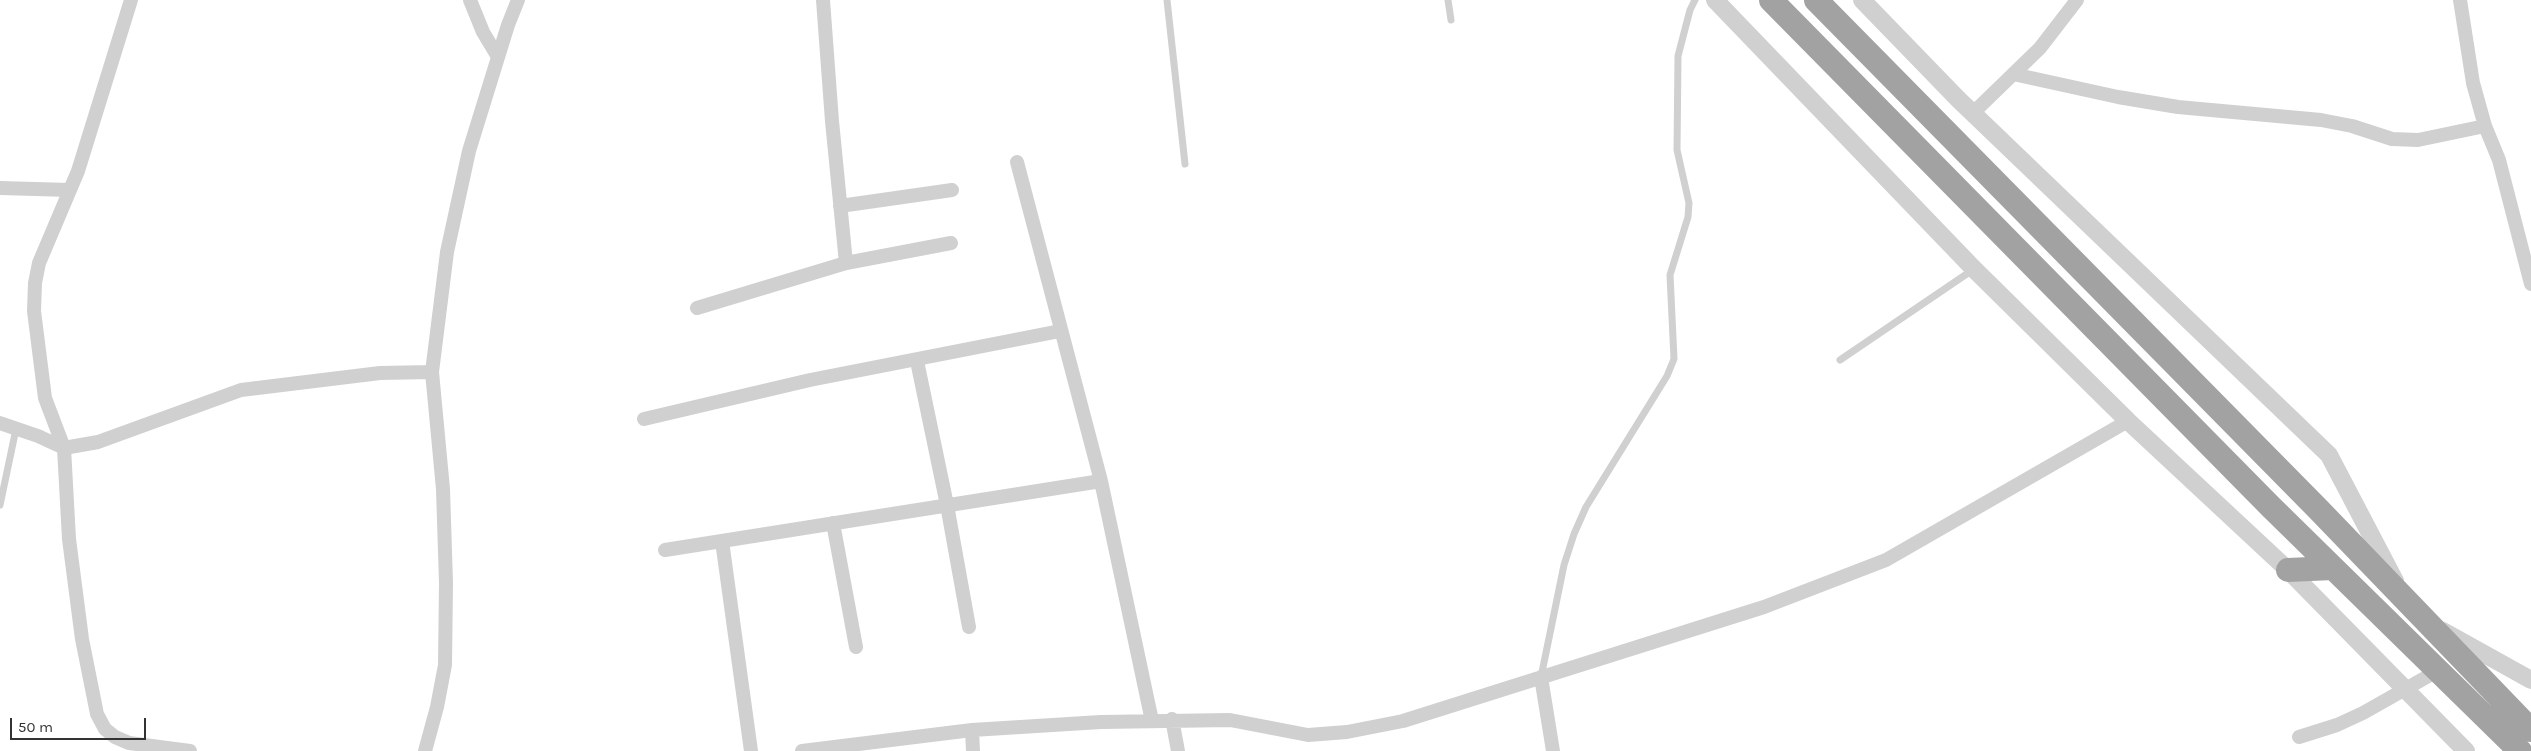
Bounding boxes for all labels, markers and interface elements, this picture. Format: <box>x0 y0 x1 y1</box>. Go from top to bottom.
scale bar <box>12 708 149 740</box>
text: 50 m <box>18 718 53 736</box>

